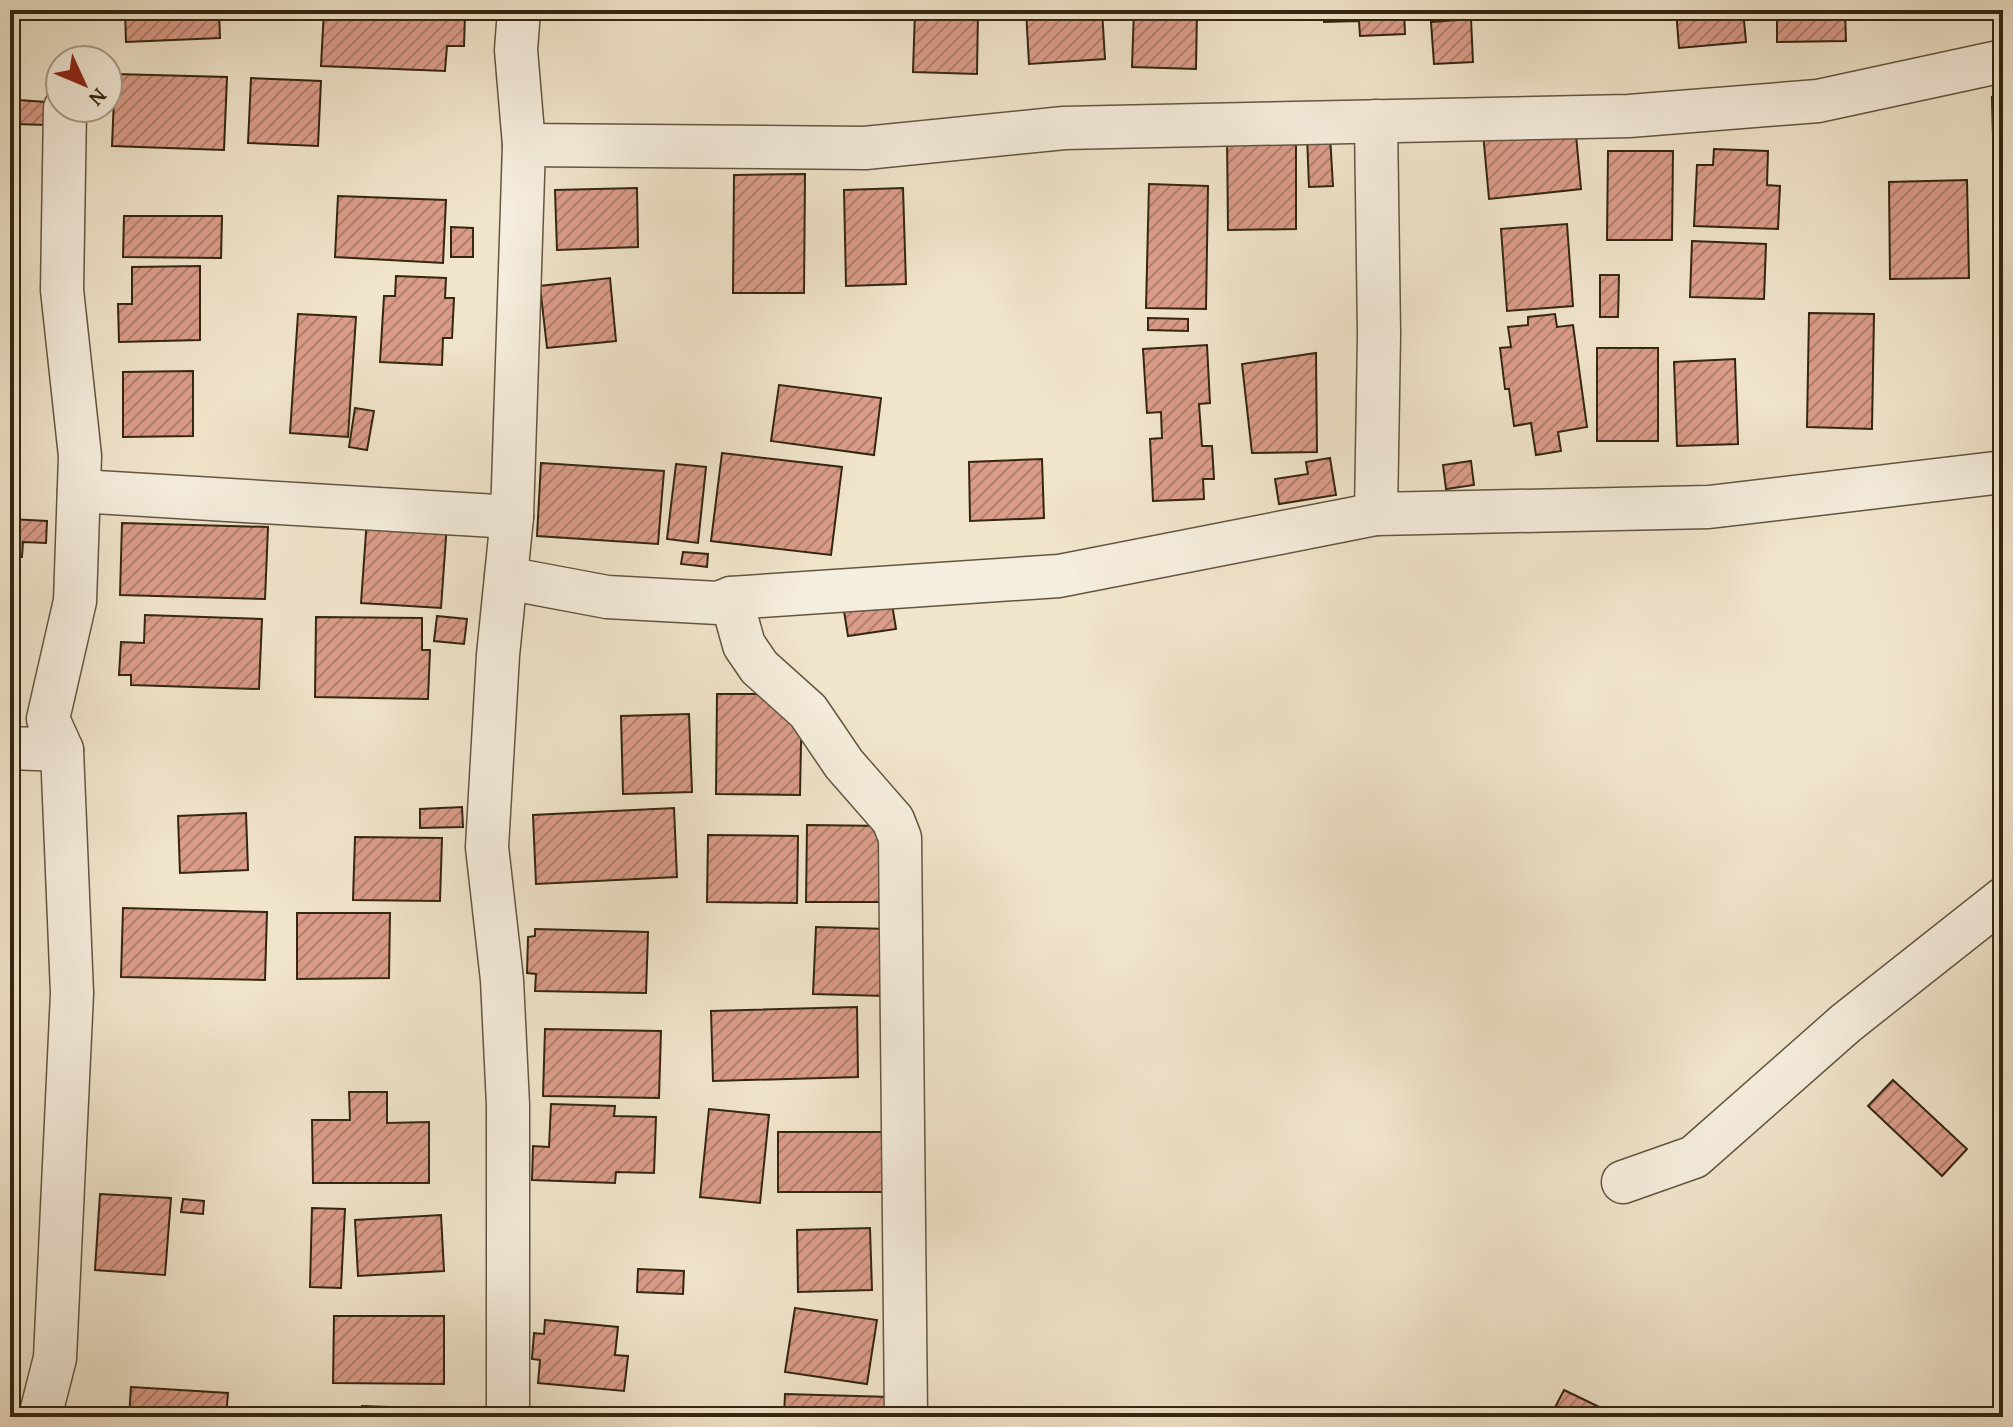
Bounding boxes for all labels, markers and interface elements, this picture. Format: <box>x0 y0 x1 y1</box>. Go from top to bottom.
north arrow <box>44 44 124 124</box>
text: N <box>82 81 115 115</box>

